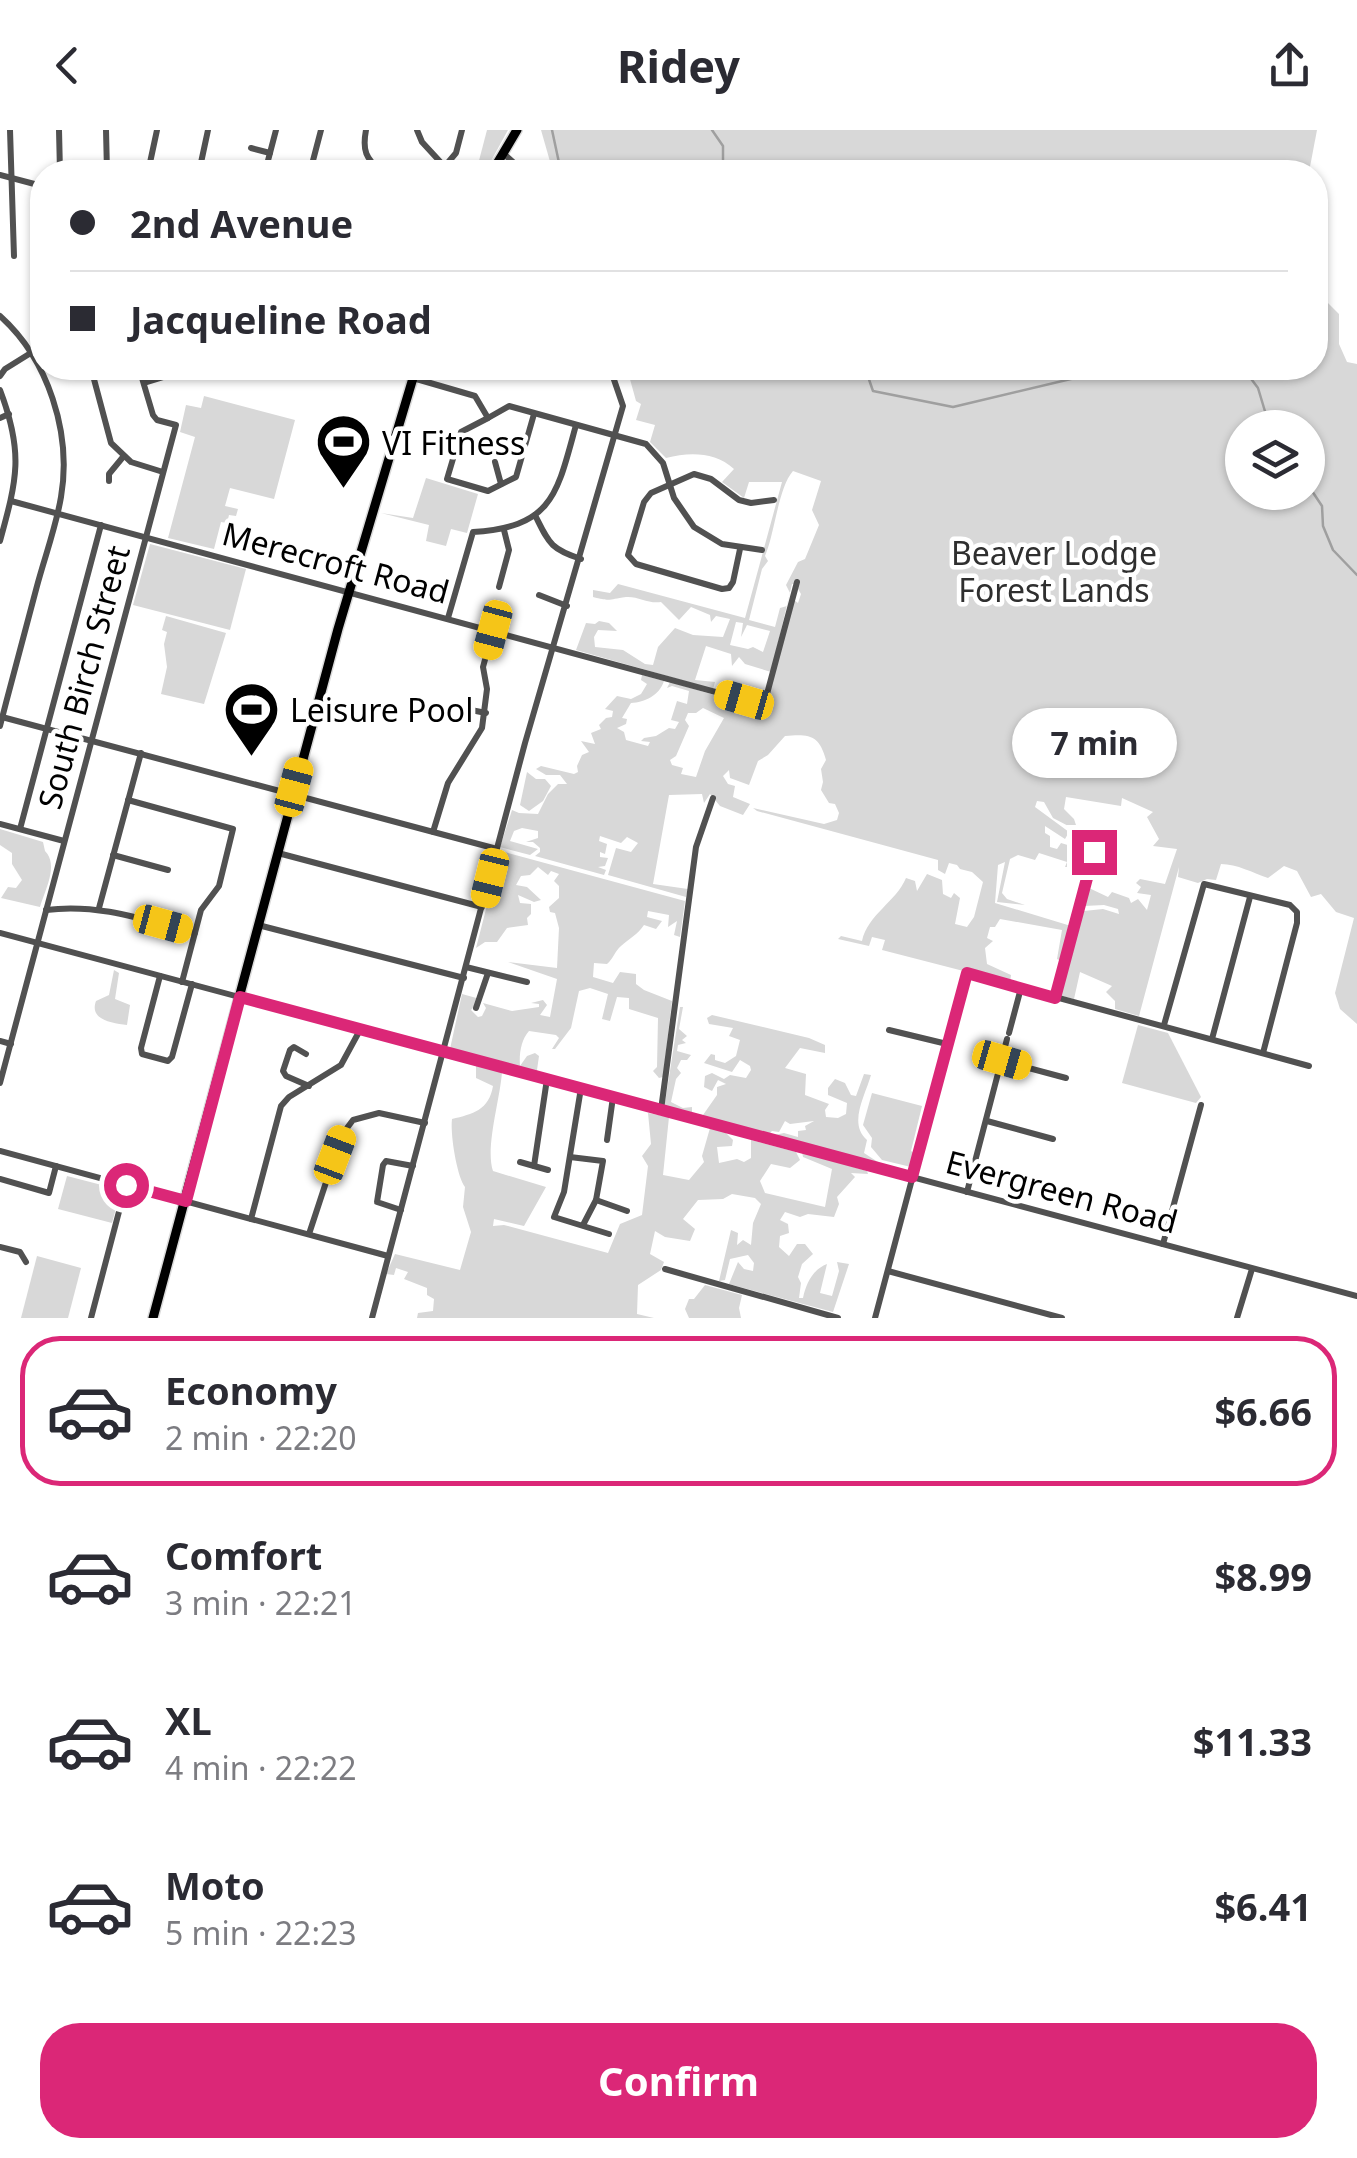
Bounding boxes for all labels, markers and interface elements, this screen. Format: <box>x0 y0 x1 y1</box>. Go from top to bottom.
text: Ridey <box>617 35 740 96</box>
icon: back <box>40 38 95 93</box>
icon: share <box>1262 38 1317 93</box>
text: 2nd Avenue <box>130 197 353 249</box>
text: Jacqueline Road <box>130 293 432 345</box>
map controls <box>1225 410 1325 510</box>
button: layers <box>1225 410 1325 510</box>
sports icon: VI Fitness <box>313 412 373 491</box>
place label: VI Fitness <box>382 421 525 464</box>
street label: Merecroft Road <box>218 511 454 613</box>
park label: Beaver Lodge Forest Lands <box>951 531 1157 611</box>
street label: South Birch Street <box>27 541 139 813</box>
car <box>471 597 515 663</box>
car <box>711 677 777 723</box>
sports icon: Leisure Pool <box>221 679 281 758</box>
place label: Leisure Pool <box>290 688 473 731</box>
callout: 7 min <box>1012 707 1176 777</box>
text: 7 min <box>1050 721 1139 764</box>
car <box>272 754 316 820</box>
route end <box>1072 830 1117 875</box>
car <box>468 845 512 911</box>
car <box>130 902 196 946</box>
car <box>969 1037 1035 1083</box>
car <box>310 1122 360 1188</box>
street label: Evergreen Road <box>941 1139 1183 1243</box>
route start <box>104 1163 149 1208</box>
text: Economy <box>165 1364 337 1416</box>
icon: car <box>45 1366 135 1456</box>
text: $6.66 <box>1214 1385 1312 1437</box>
text: 2 min · 22:20 <box>165 1416 357 1459</box>
text: Comfort <box>165 1529 322 1581</box>
icon: car <box>45 1531 135 1621</box>
text: $8.99 <box>1214 1550 1312 1602</box>
text: 3 min · 22:21 <box>165 1581 357 1624</box>
text: XL <box>165 1694 212 1746</box>
icon: car <box>45 1696 135 1786</box>
text: $11.33 <box>1193 1715 1312 1767</box>
text: 4 min · 22:22 <box>165 1746 357 1789</box>
text: Moto <box>165 1859 265 1911</box>
icon: car <box>45 1861 135 1951</box>
text: $6.41 <box>1214 1880 1312 1932</box>
text: 5 min · 22:23 <box>165 1911 357 1954</box>
button: Confirm <box>40 2023 1317 2138</box>

